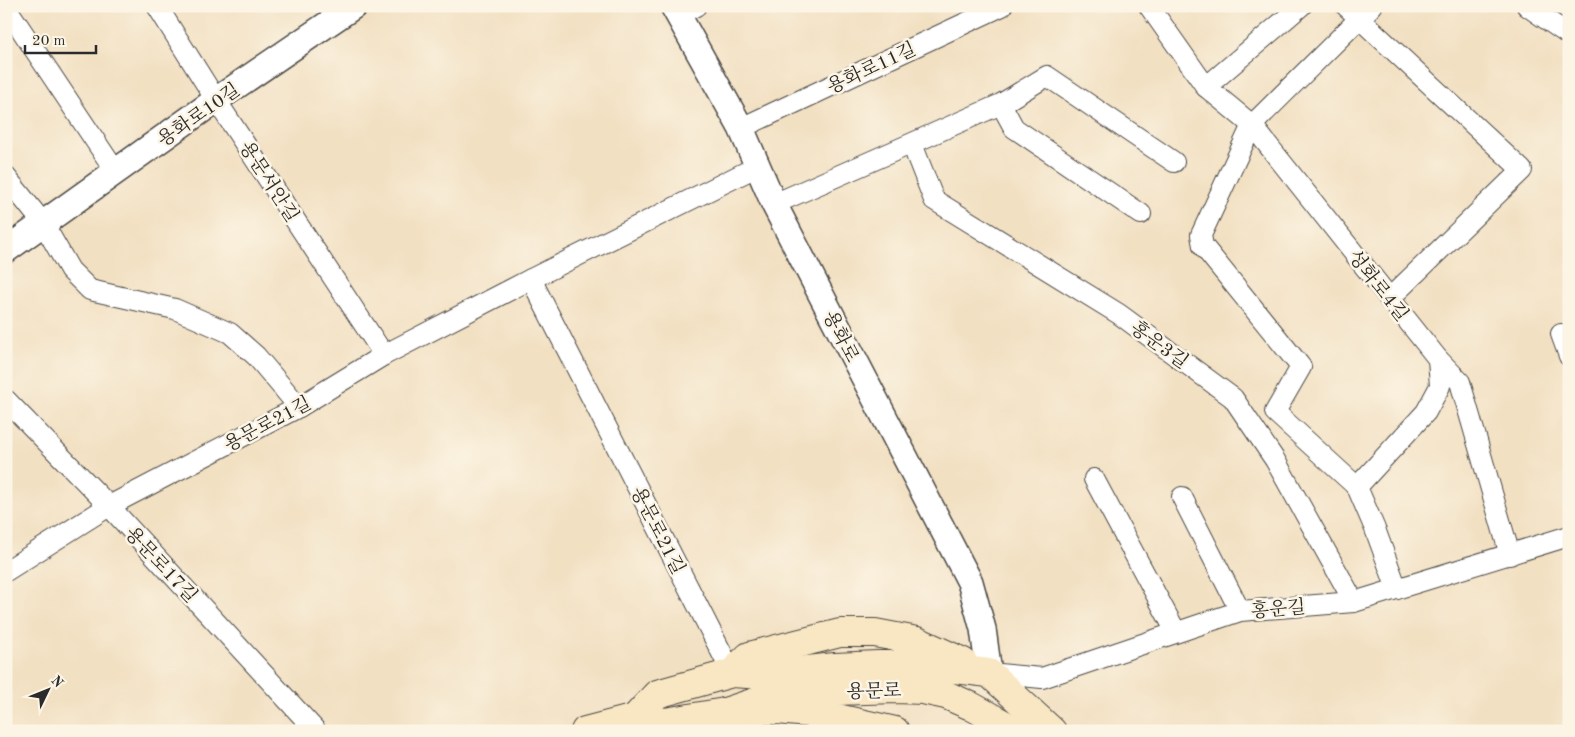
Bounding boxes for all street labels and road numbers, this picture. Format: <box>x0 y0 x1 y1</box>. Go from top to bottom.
street label: 용화로11길 <box>824 39 919 98</box>
street label: 용화로10길 <box>154 79 244 151</box>
street label: 용문서안길 <box>235 138 303 226</box>
street label: 성화로4길 <box>1344 246 1412 326</box>
street label: 용화로 <box>819 307 863 366</box>
street label: 홍운3길 <box>1126 316 1193 373</box>
street label: 용문로21길 <box>221 393 315 456</box>
street label: 용문로21길 <box>627 483 689 578</box>
street label: 용문로17길 <box>121 523 201 607</box>
street label: 홍운길 <box>1250 596 1306 622</box>
street label: 용문로 <box>846 681 902 702</box>

